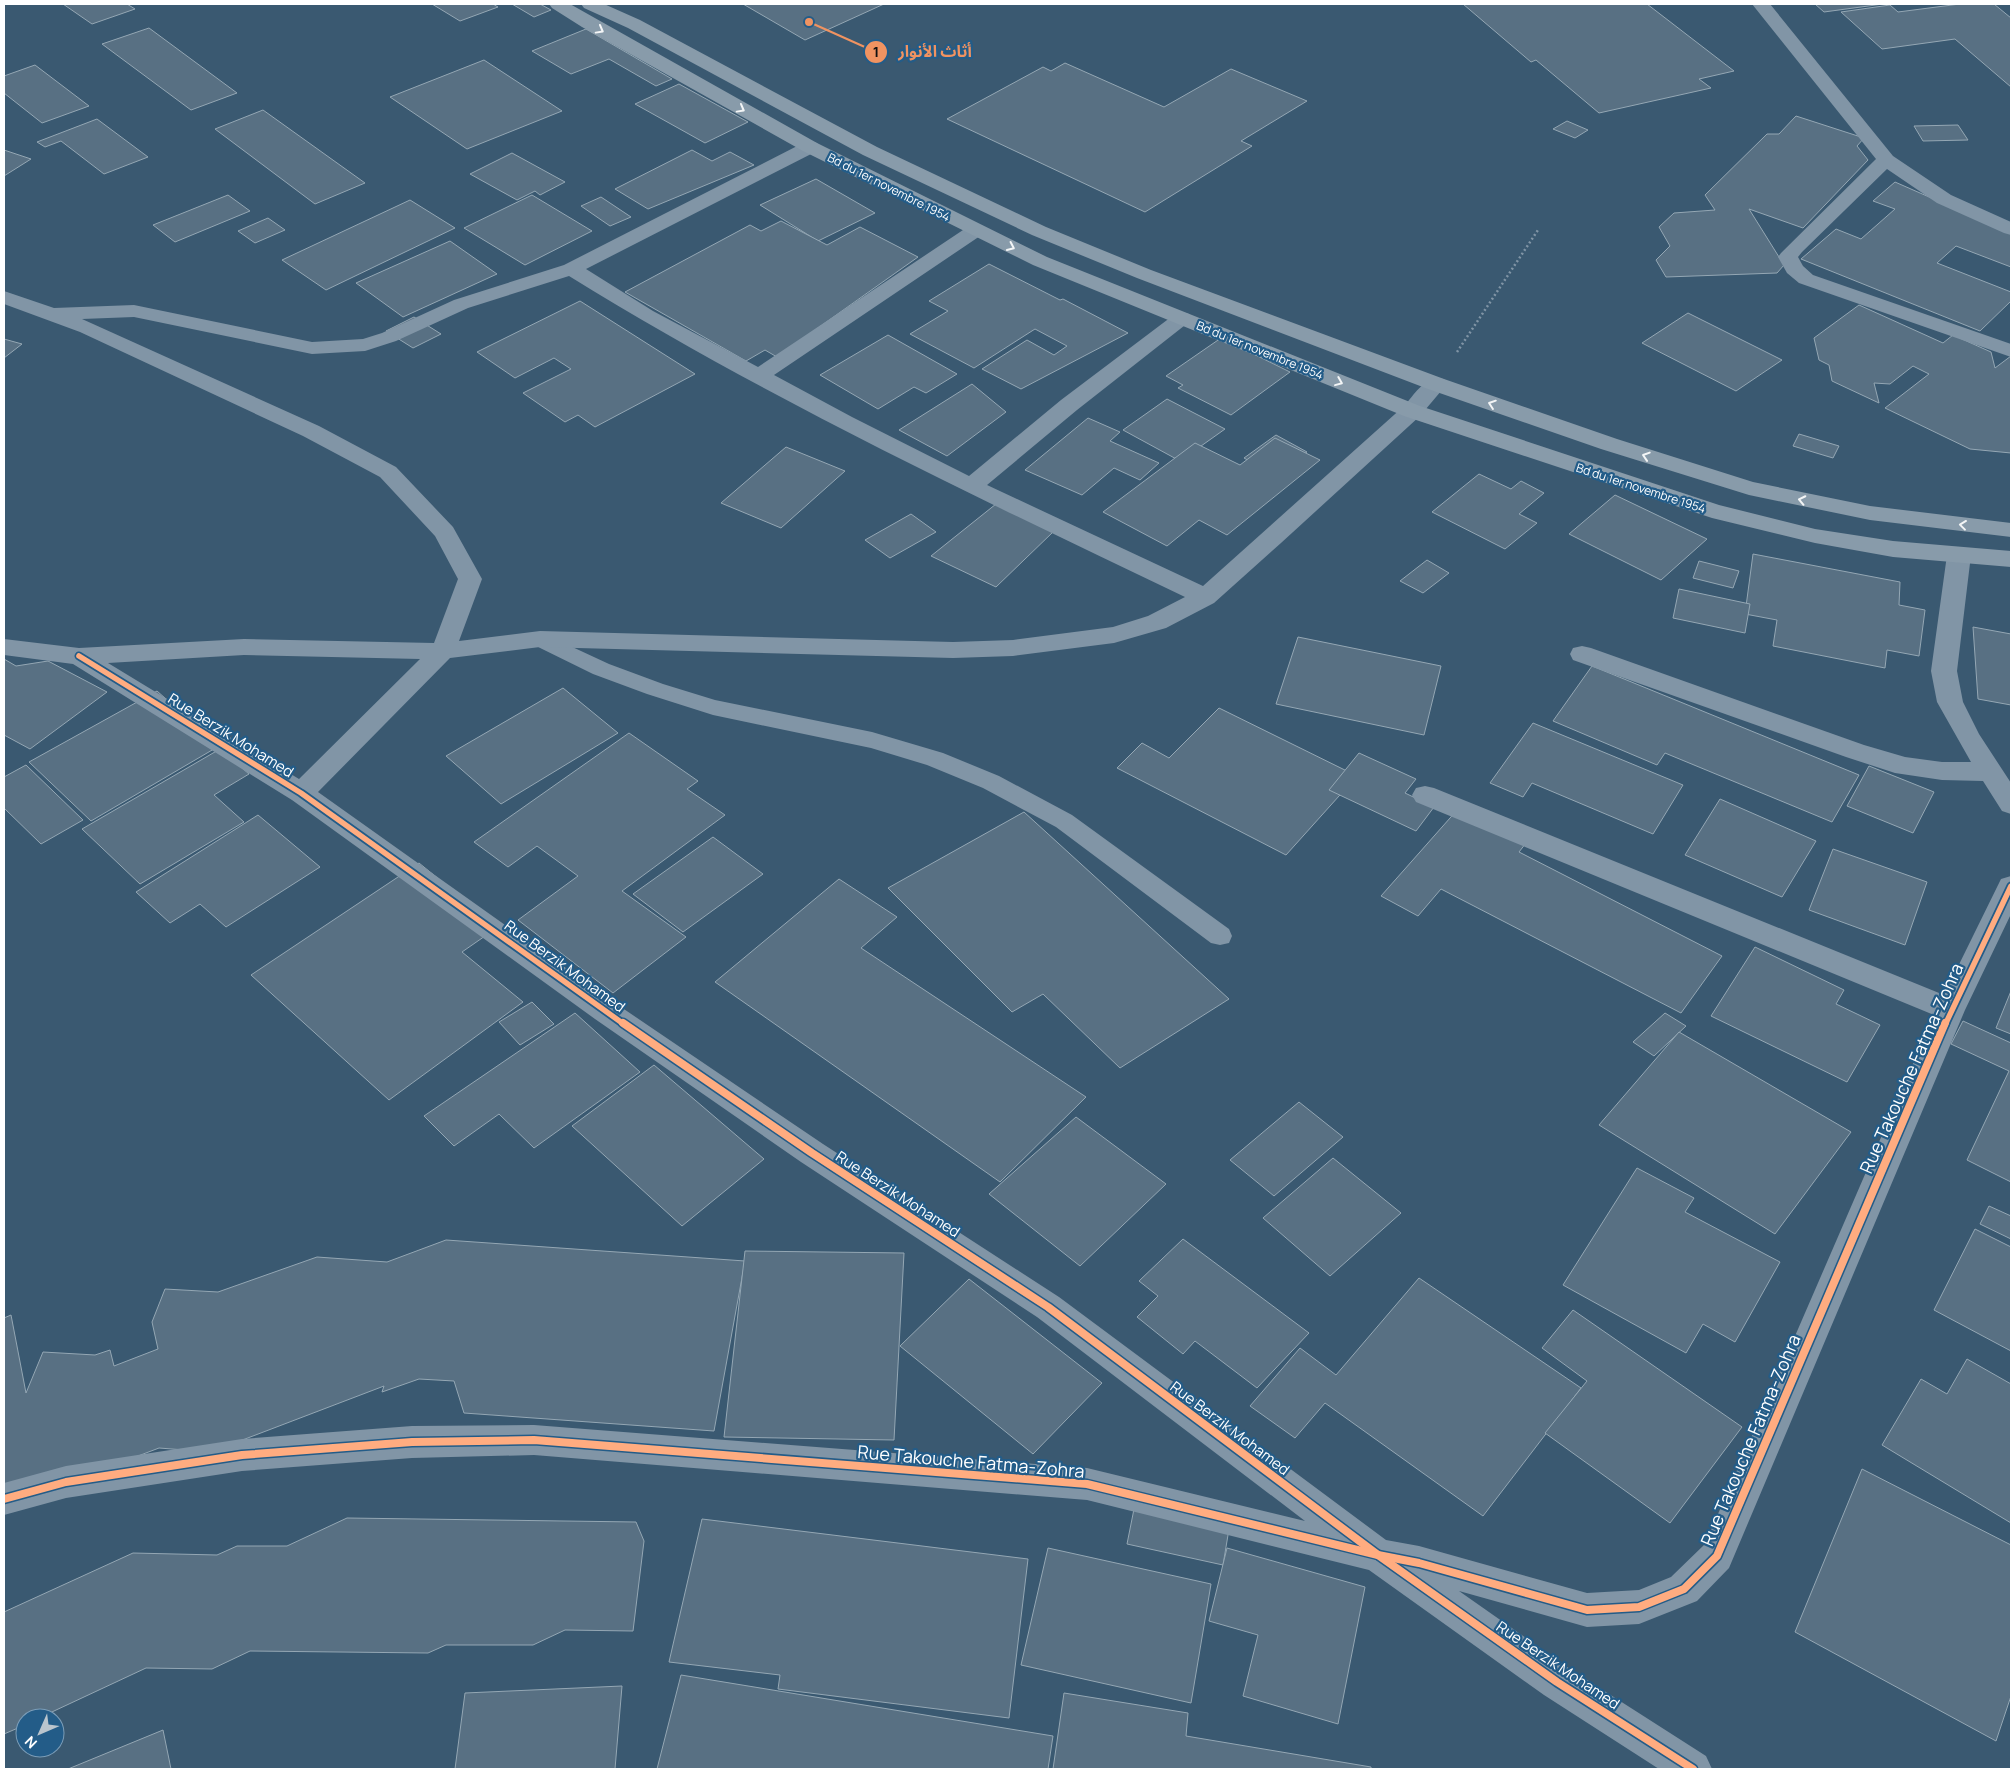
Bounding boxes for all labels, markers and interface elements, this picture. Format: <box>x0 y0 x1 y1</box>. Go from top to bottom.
one-way arrow <box>594 23 603 33</box>
callout: أثاث الأنوار <box>863 36 982 67</box>
text: أثاث الأنوار <box>897 40 972 62</box>
text: 1 <box>873 41 879 62</box>
one-way arrow <box>736 103 745 113</box>
street label: Bd du 1er novembre 1954 <box>825 149 953 225</box>
one-way arrow <box>1005 241 1014 251</box>
street label: Bd du 1er novembre 1954 <box>1194 317 1326 383</box>
one-way arrow <box>1334 375 1343 386</box>
one-way arrow <box>1488 399 1497 409</box>
one-way arrow <box>1642 452 1651 462</box>
street label: Bd du 1er novembre 1954 <box>1574 459 1708 517</box>
one-way arrow <box>1798 495 1807 506</box>
one-way arrow <box>1958 520 1966 531</box>
street label: Rue Berzik Mohamed <box>164 688 298 782</box>
street label: Rue Berzik Mohamed <box>500 915 630 1017</box>
street label: Rue Takouche Fatma-Zohra <box>1854 959 1968 1177</box>
street label: Rue Berzik Mohamed <box>832 1146 964 1242</box>
street label: Rue Takouche Fatma-Zohra <box>1694 1330 1806 1550</box>
street label: Rue Berzik Mohamed <box>1166 1376 1294 1480</box>
street label: Rue Takouche Fatma-Zohra <box>857 1439 1085 1483</box>
street label: Rue Berzik Mohamed <box>1492 1616 1624 1714</box>
north arrow <box>15 1708 65 1758</box>
text: N <box>20 1732 41 1753</box>

